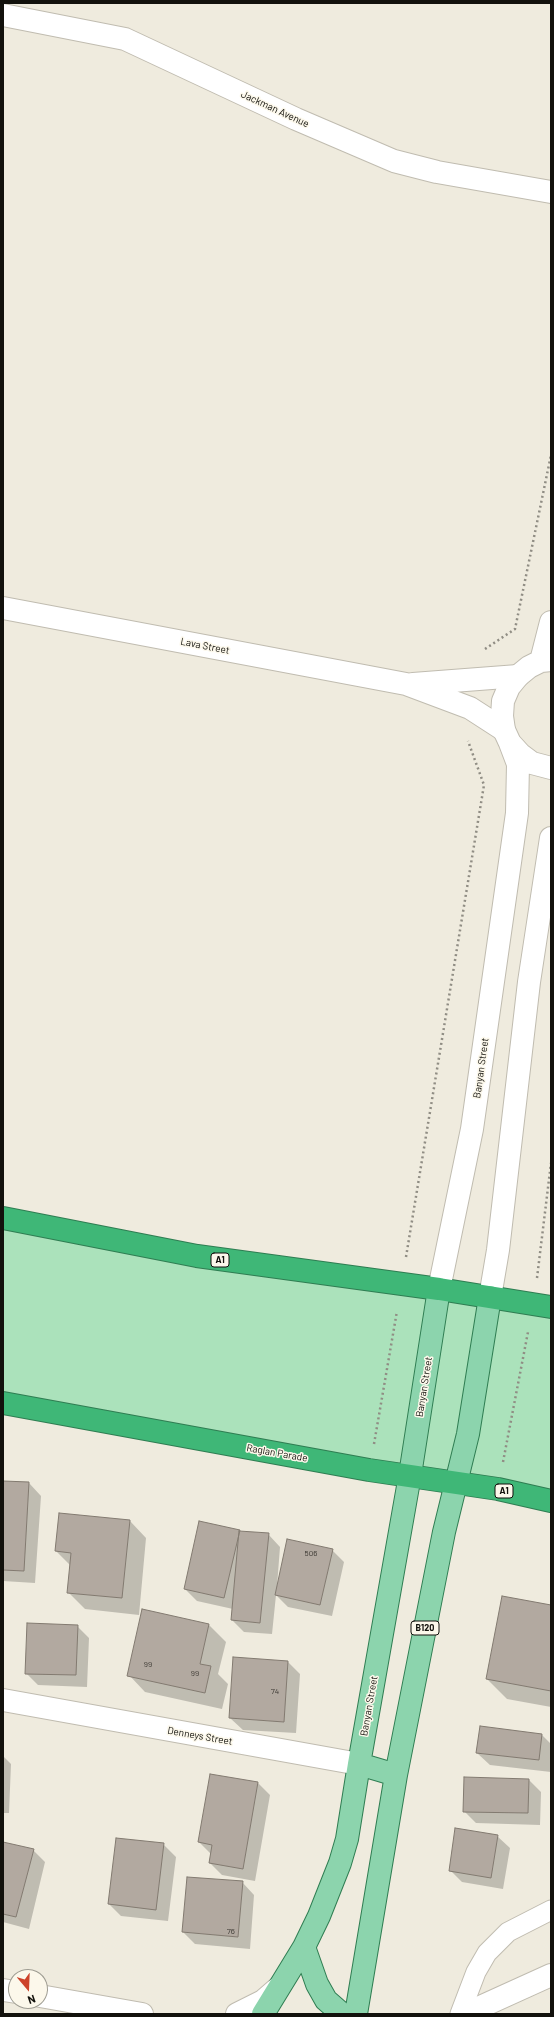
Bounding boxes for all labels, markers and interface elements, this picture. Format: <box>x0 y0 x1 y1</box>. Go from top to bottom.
street label: Jackman Avenue <box>239 88 311 130</box>
street label: Lava Street <box>179 635 231 657</box>
street label: Banyan Street <box>471 1037 491 1099</box>
road number: A1 <box>211 1253 229 1267</box>
street label: Banyan Street <box>413 1356 435 1418</box>
street label: Raglan Parade <box>245 1442 309 1464</box>
road number: A1 <box>495 1484 513 1498</box>
house number: 506 <box>305 1548 317 1558</box>
road number: B120 <box>411 1621 439 1635</box>
house number: 99 <box>144 1659 152 1669</box>
house number: 99 <box>191 1668 199 1678</box>
street label: Banyan Street <box>358 1675 380 1737</box>
house number: 74 <box>271 1686 279 1696</box>
street label: Denneys Street <box>167 1724 233 1748</box>
house number: 76 <box>227 1926 235 1936</box>
north arrow <box>8 1969 48 2009</box>
text: N <box>26 1993 37 2007</box>

